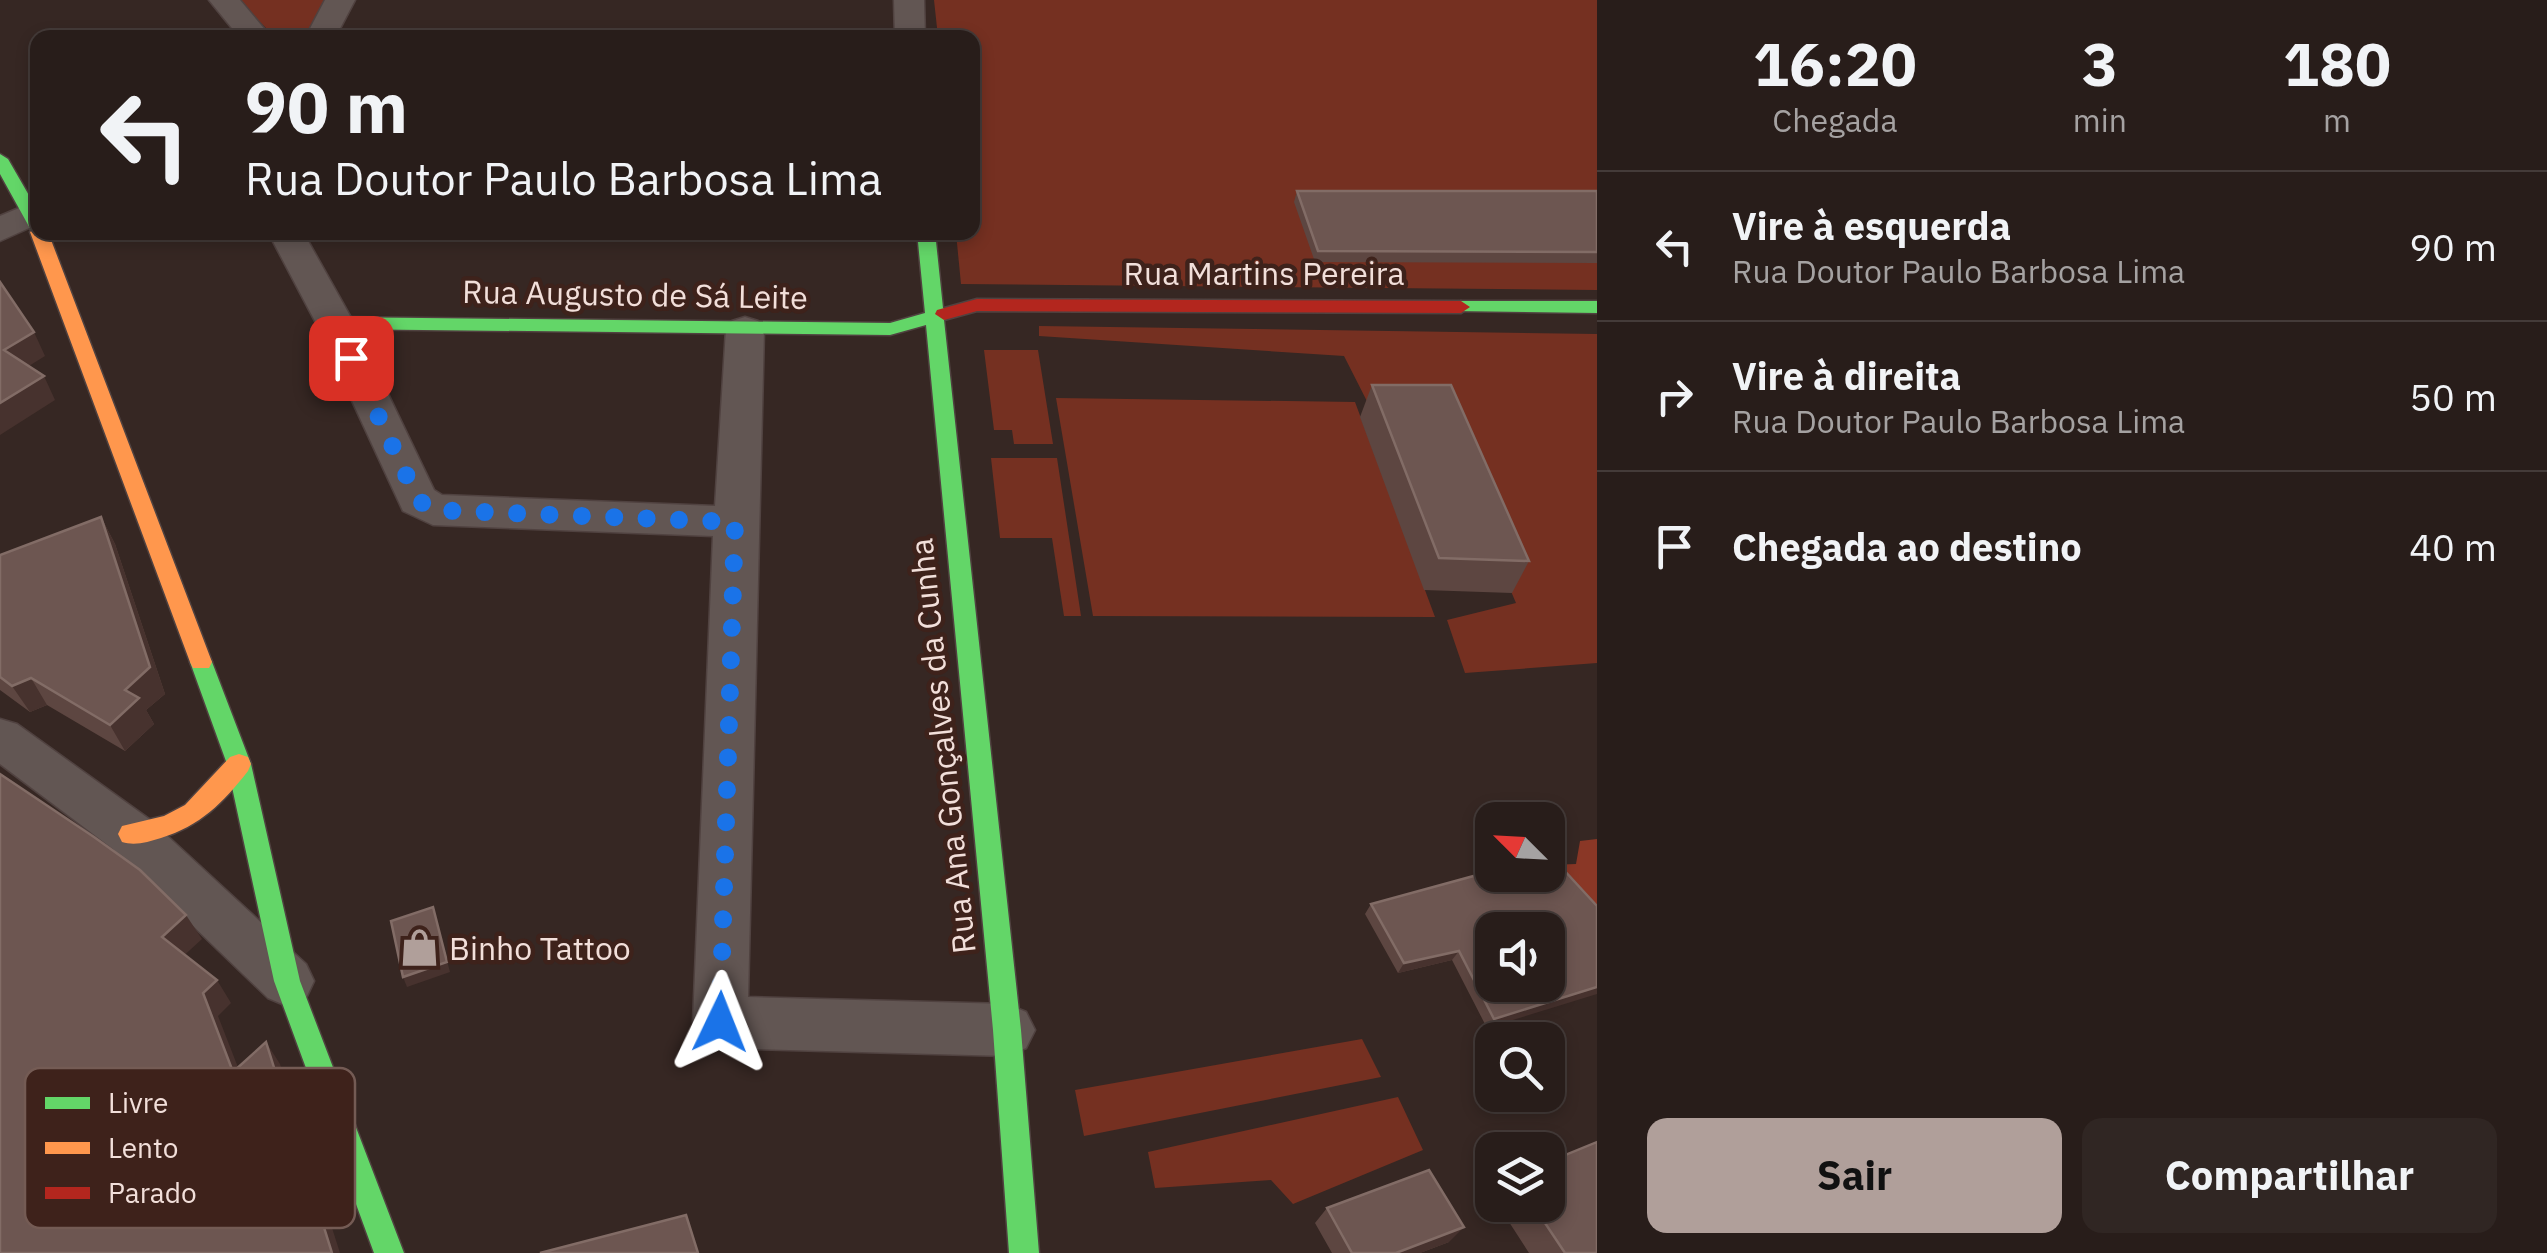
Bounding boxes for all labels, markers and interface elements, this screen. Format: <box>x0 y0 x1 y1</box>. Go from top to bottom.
text: 16:20 <box>1753 24 1917 103</box>
text: 3 <box>2082 24 2118 103</box>
text: 180 <box>2283 24 2391 103</box>
text: 90 m <box>245 61 408 152</box>
icon: left <box>80 70 210 200</box>
text: Chegada <box>1772 99 1898 141</box>
text: min <box>2073 99 2127 141</box>
text: m <box>2323 99 2351 141</box>
text: Rua Doutor Paulo Barbosa Lima <box>245 149 882 207</box>
text: Vire à esquerda <box>1732 201 2011 250</box>
icon: left <box>1647 219 1702 274</box>
text: 90 m <box>2409 222 2497 271</box>
text: Rua Doutor Paulo Barbosa Lima <box>1732 250 2185 292</box>
street label: Rua Martins Pereira <box>1124 252 1404 294</box>
street label: Rua Augusto de Sá Leite <box>462 270 808 318</box>
pin <box>309 316 394 401</box>
icon: arrive <box>324 331 379 386</box>
text: Vire à direita <box>1732 351 1961 400</box>
icon: right <box>1647 369 1702 424</box>
text: 50 m <box>2409 372 2497 421</box>
text: Rua Doutor Paulo Barbosa Lima <box>1732 400 2185 442</box>
icon: arrive <box>1647 519 1702 574</box>
text: Chegada ao destino <box>1732 522 2082 571</box>
text: 40 m <box>2409 522 2497 571</box>
street label: Rua Ana Gonçalves da Cunha <box>899 536 985 956</box>
north arrow <box>1475 802 1565 892</box>
map controls <box>1475 802 1565 1222</box>
button: sound <box>1475 912 1565 1002</box>
shop icon: Binho Tattoo <box>398 927 440 969</box>
place label: Binho Tattoo <box>449 927 631 969</box>
position arrow <box>668 970 772 1074</box>
button: search <box>1475 1022 1565 1112</box>
legend <box>25 1068 355 1228</box>
text: Livre <box>108 1084 168 1121</box>
button: Sair <box>1647 1118 2062 1233</box>
button: Compartilhar <box>2082 1118 2497 1233</box>
text: Lento <box>108 1129 178 1166</box>
button: layers <box>1475 1132 1565 1222</box>
text: Parado <box>108 1174 197 1211</box>

